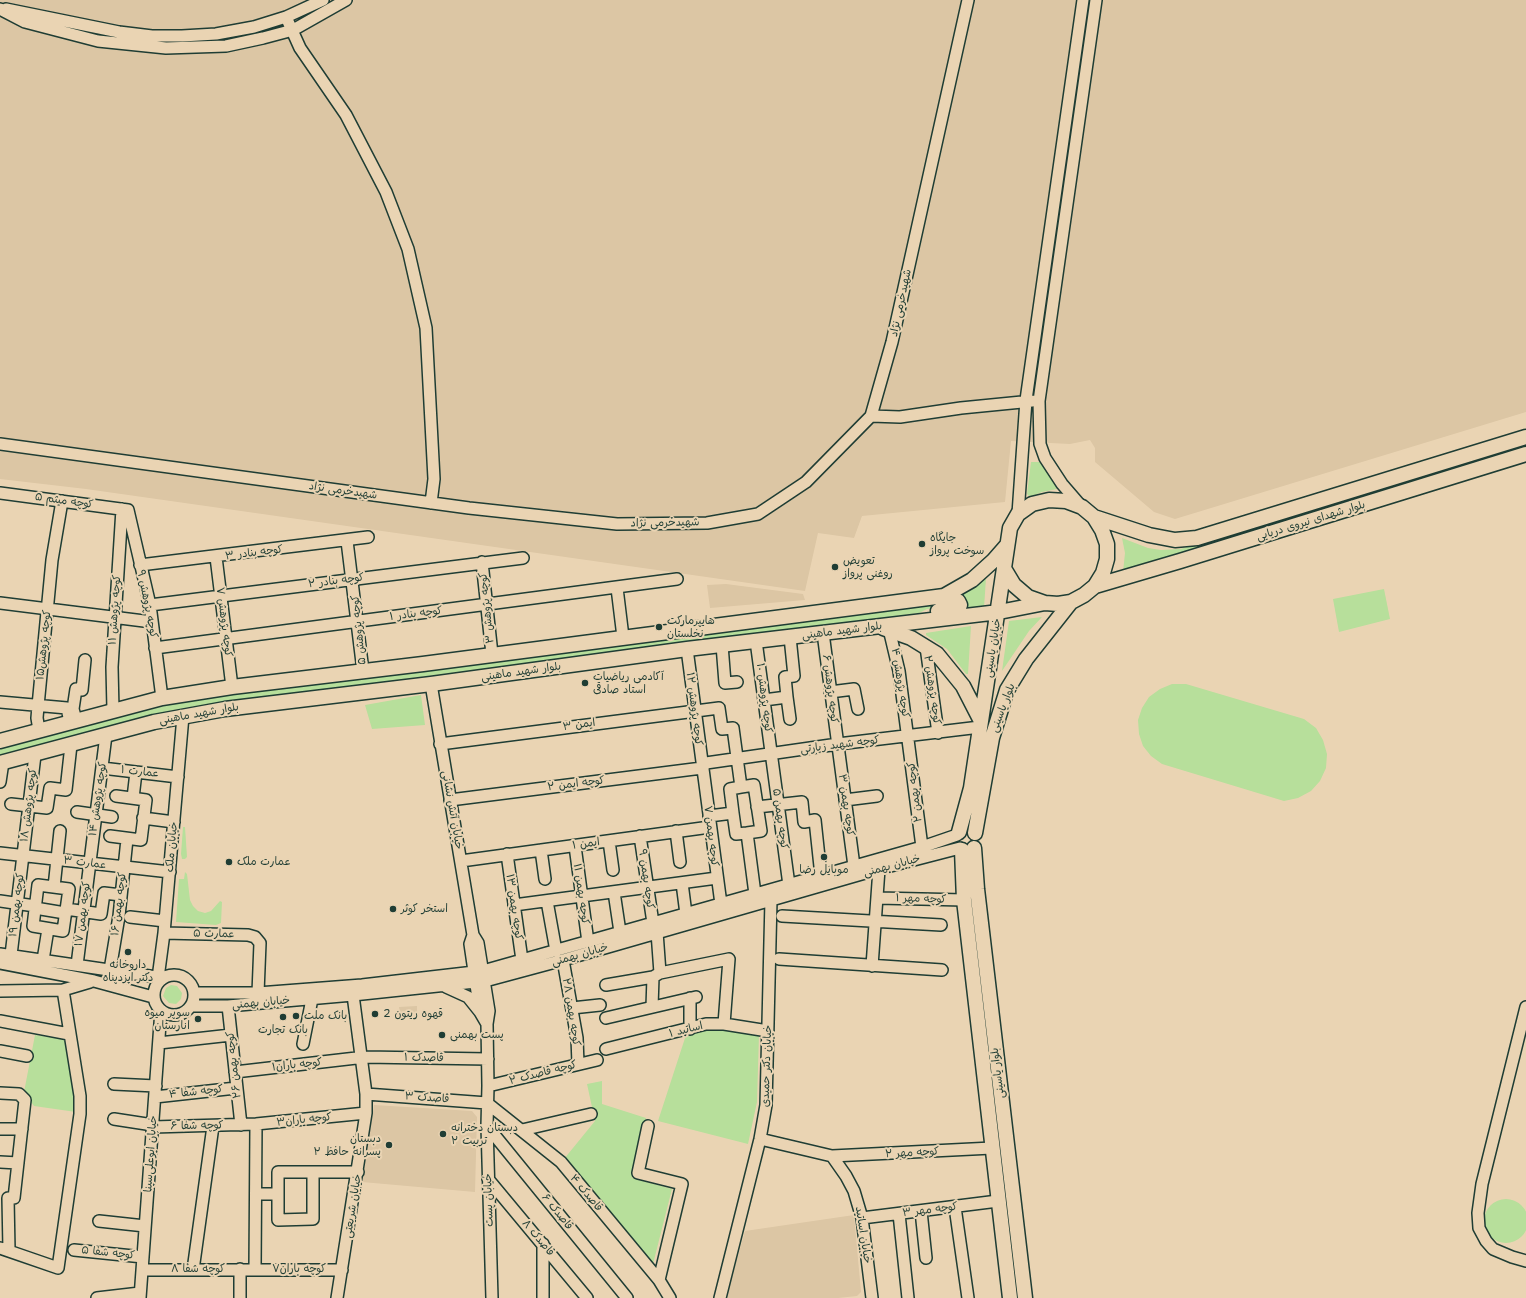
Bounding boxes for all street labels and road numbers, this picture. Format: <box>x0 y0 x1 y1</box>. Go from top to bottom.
street label: شهیدخرمی نژاد <box>887 268 915 338</box>
street label: شهیدخرمی نژاد <box>308 480 378 502</box>
street label: کوچه میثم ۵ <box>34 490 94 512</box>
street label: بلوار شهدای نیروی دریایی <box>1255 498 1367 544</box>
street label: شهیدخرمی نژاد <box>630 516 700 530</box>
street label: کوچه بنادر ۳ <box>224 543 284 563</box>
street label: کوچه پژوهش ۹ <box>134 569 160 639</box>
street label: کوچه بنادر ۲ <box>307 571 365 591</box>
street label: کوچه پژوهش ۳ <box>477 572 497 644</box>
street label: کوچه پژوهش ۱۱ <box>106 574 124 646</box>
street label: کوچه پژوهش ۷ <box>213 586 235 658</box>
street label: کوچه پژوهش ۵ <box>349 594 369 666</box>
street label: کوچه بنادر ۱ <box>389 604 443 624</box>
street label: کوچه پژوهش۱۵ <box>34 609 54 681</box>
street label: خیابان یاسینی <box>982 617 1004 679</box>
street label: بلوار شهید ماهینی <box>801 620 883 642</box>
street label: کوچه پژوهش ۴ <box>888 647 912 719</box>
street label: کوچه پژوهش ۶ <box>819 654 841 724</box>
street label: کوچه پژوهش ۲ <box>921 654 943 726</box>
street label: بلوار شهید ماهینی <box>480 660 562 684</box>
street label: کوچه پژوهش ۱۰ <box>753 662 775 734</box>
street label: کوچه پژوهش ۱۲ <box>683 672 705 746</box>
street label: بلوار یاسینی <box>988 682 1018 734</box>
street label: بلوار شهید ماهینی <box>158 700 240 728</box>
street label: ایمن ۳ <box>562 716 596 734</box>
street label: کوچه شهید زیارتی <box>800 734 880 756</box>
street label: کوچه پژوهش ۱۴ <box>86 761 110 837</box>
street label: کوچه بهمن ۲ <box>905 761 925 823</box>
street label: عمارت ۱ <box>120 763 160 781</box>
street label: کوچه پژوهش ۱۸ <box>18 767 40 843</box>
street label: خیابان آتش نشانی <box>439 769 465 851</box>
street label: کوچه بهمن ۳ <box>835 773 857 837</box>
street label: کوچه ایمن ۲ <box>547 774 605 794</box>
street label: کوچه بهمن ۵ <box>769 788 791 850</box>
street label: کوچه بهمن ۷ <box>701 805 721 867</box>
street label: خیابان ملک <box>163 821 181 873</box>
street label: ایمن ۱ <box>571 836 601 852</box>
street label: کوچه بهمن ۹ <box>635 848 657 910</box>
street label: خیابان بهمنی <box>862 852 922 880</box>
street label: عمارت ۳ <box>63 854 107 872</box>
street label: کوچه بهمن ۱۱ <box>570 863 592 925</box>
street label: کوچه بهمن ۱۶ <box>109 871 129 937</box>
street label: کوچه بهمن ۱۹ <box>7 872 27 938</box>
street label: کوچه بهمن ۱۳ <box>503 873 525 941</box>
street label: کوچه بهمن ۱۷ <box>72 881 94 947</box>
street label: کوچه مهر ۱ <box>895 892 947 906</box>
street label: عمارت ۵ <box>193 927 235 941</box>
street label: خیابان بهمنی <box>550 941 610 969</box>
street label: کوچه بهمن ۲۸ <box>559 977 583 1047</box>
street label: خیابان بهمنی <box>231 994 291 1012</box>
street label: اساتید ۱ <box>668 1019 704 1041</box>
street label: خیابان دکتر حمیدی <box>759 1025 775 1107</box>
street label: کوچه بهمن ۲۶ <box>224 1031 244 1099</box>
street label: بلوار یاسینی <box>988 1047 1008 1099</box>
street label: قاصدک ۱ <box>404 1051 444 1065</box>
street label: کوچه باران۱ <box>271 1056 323 1074</box>
street label: کوچه قاصدک ۲ <box>508 1058 578 1088</box>
street label: کوچه شفا ۴ <box>168 1083 224 1101</box>
street label: قاصدک ۳ <box>404 1090 450 1106</box>
street label: کوچه باران۳ <box>276 1111 332 1129</box>
street label: خیابان ابوعلی‌سینا <box>142 1115 160 1193</box>
street label: کوچه شفا ۶ <box>170 1119 224 1133</box>
street label: کوچه مهر ۲ <box>885 1145 939 1161</box>
street label: قاصدک ۴ <box>567 1172 605 1214</box>
street label: خیابان شریعتی <box>341 1173 365 1239</box>
street label: خیابان پست <box>481 1173 497 1227</box>
street label: قاصدک ۶ <box>539 1191 575 1233</box>
street label: کوچه مهر ۳ <box>902 1200 958 1220</box>
street label: خیابان اساتید <box>852 1205 874 1265</box>
street label: قاصدک ۸ <box>519 1217 557 1259</box>
street label: کوچه شفا ۵ <box>81 1244 135 1262</box>
street label: کوچه شفا ۸ <box>171 1262 225 1276</box>
street label: کوچه باران۷ <box>272 1262 326 1276</box>

